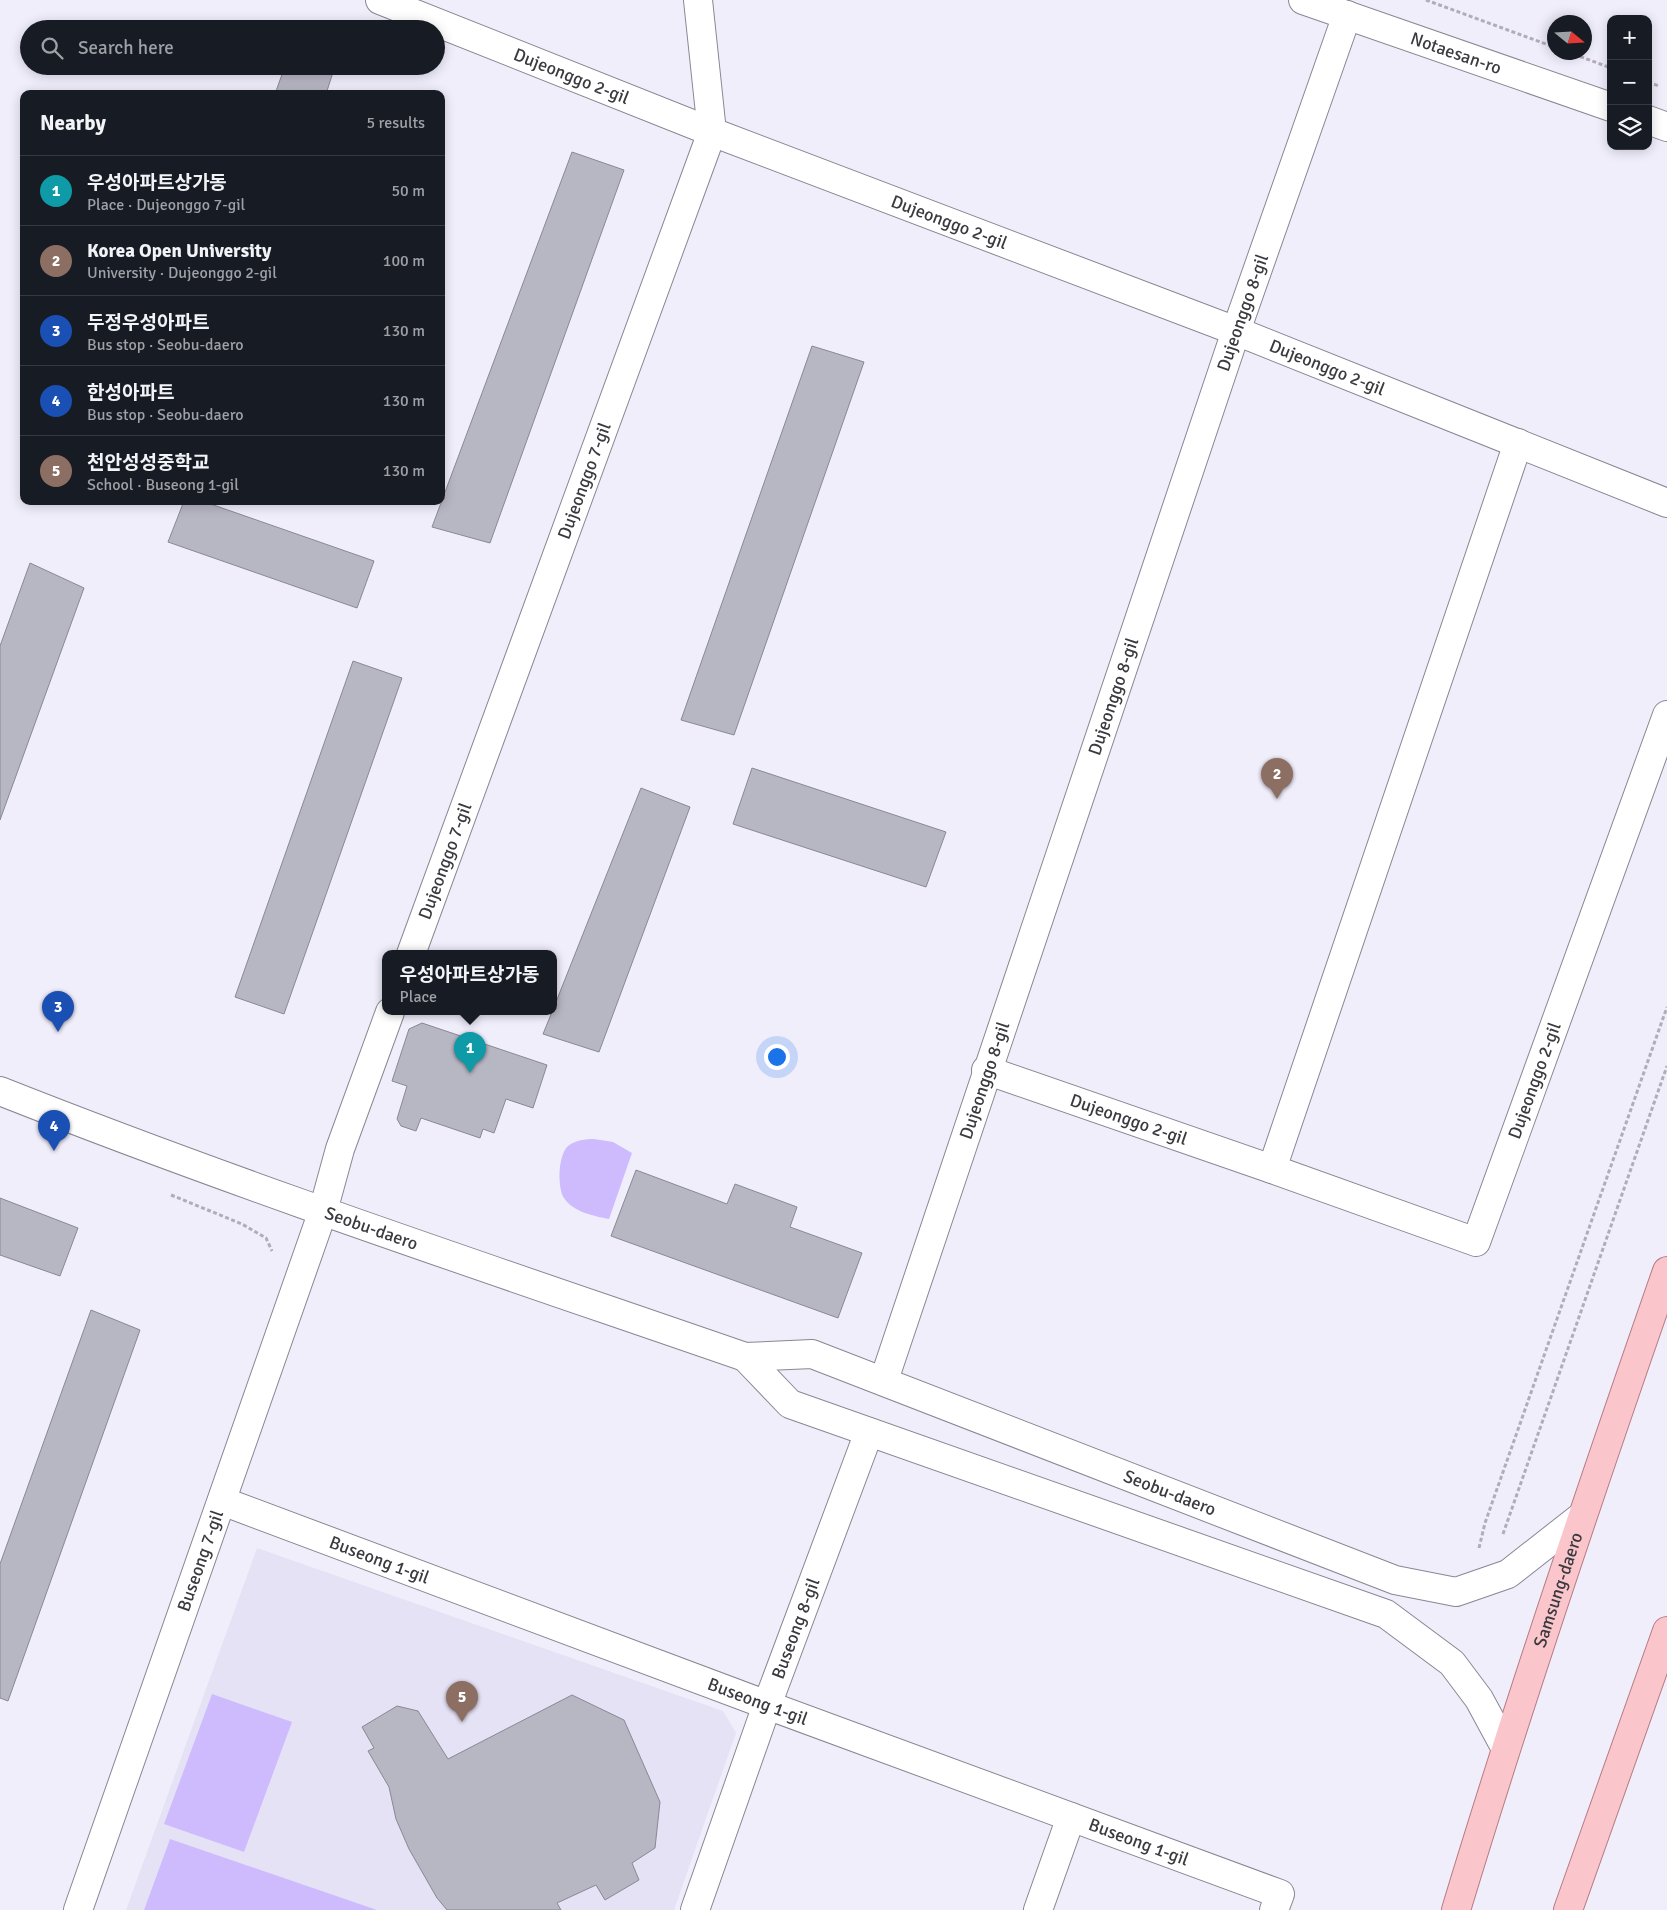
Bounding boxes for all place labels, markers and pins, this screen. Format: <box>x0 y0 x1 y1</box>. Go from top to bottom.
pin: 2 <box>1261 758 1293 799</box>
pin: 3 <box>42 991 74 1032</box>
pin: 1 <box>454 1032 486 1073</box>
pin: 4 <box>38 1110 70 1151</box>
pin: 5 <box>446 1681 478 1722</box>

